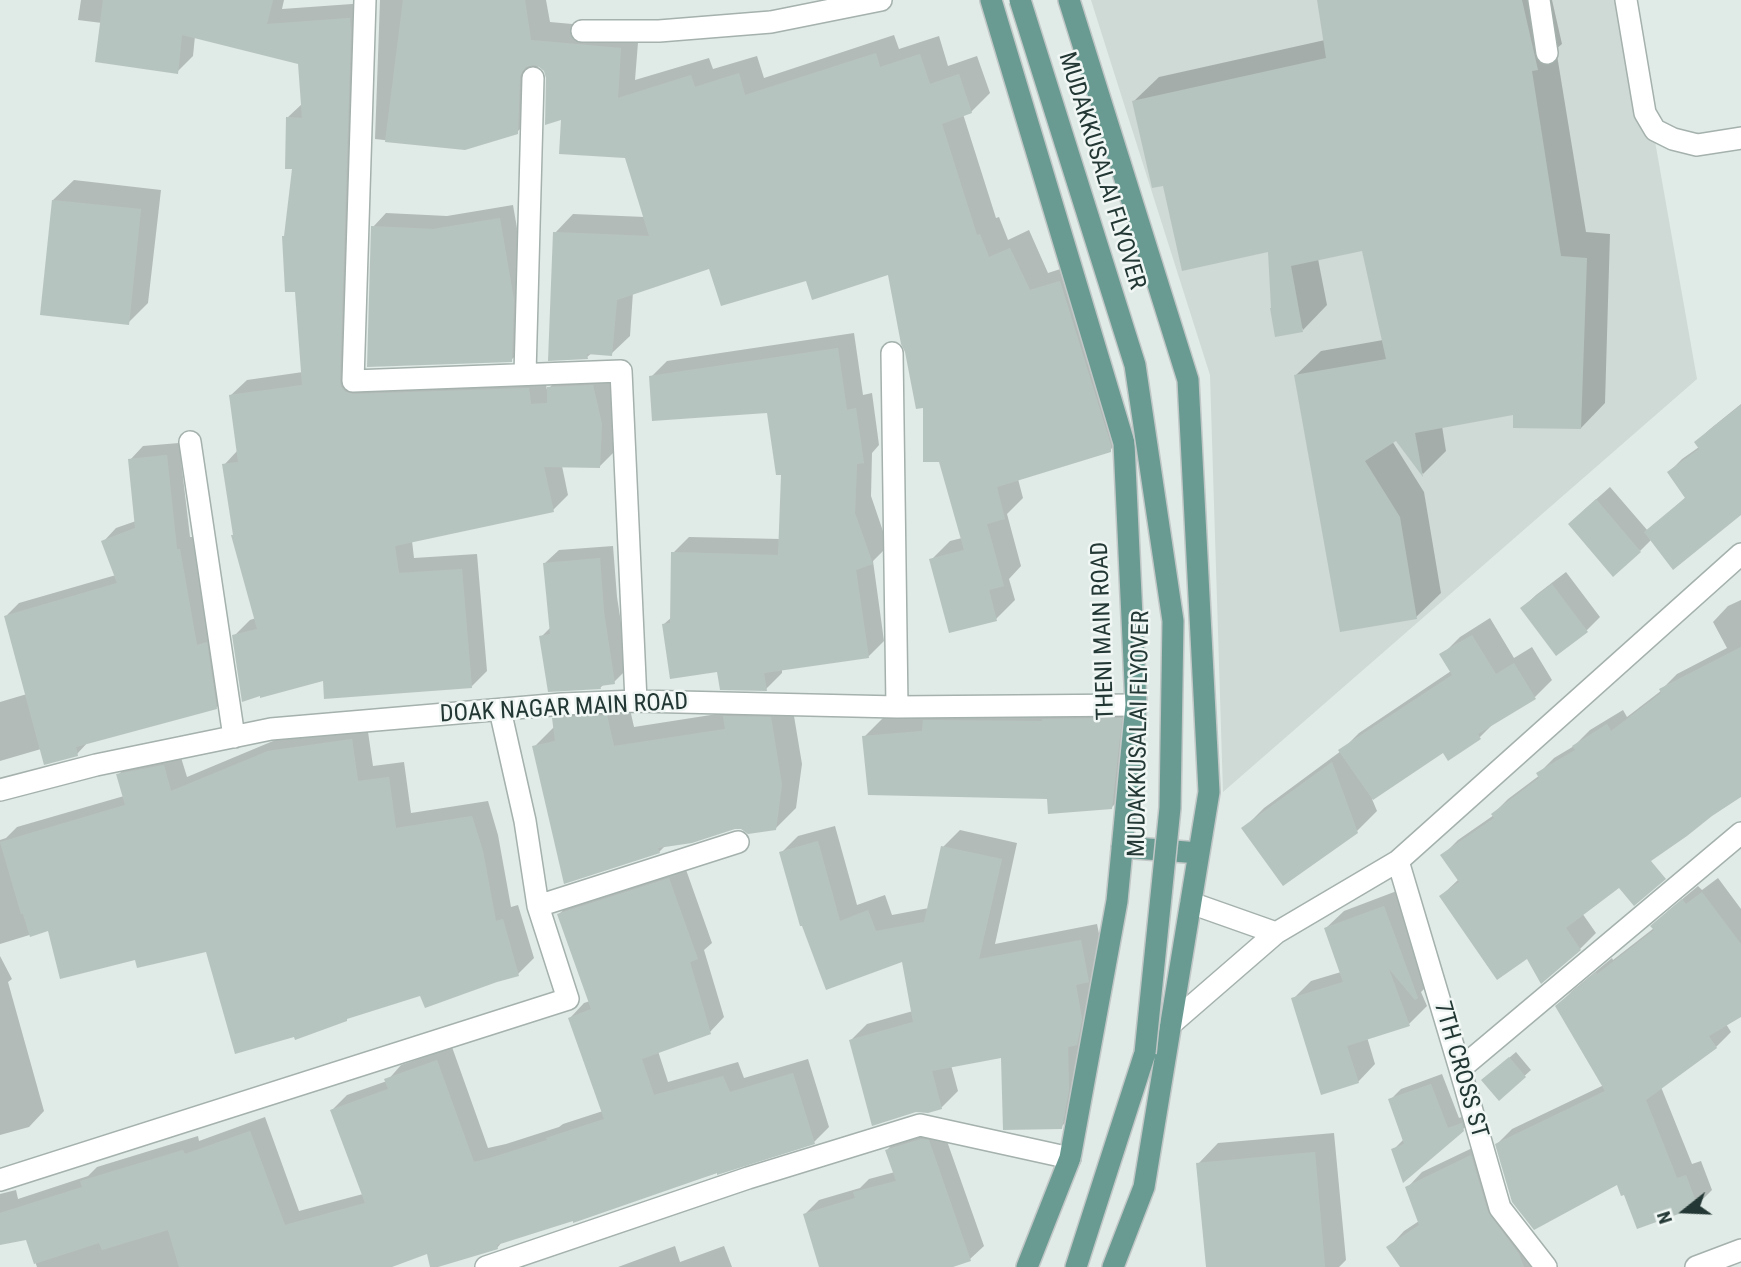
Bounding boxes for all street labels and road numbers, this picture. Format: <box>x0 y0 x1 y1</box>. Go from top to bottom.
street label: MUDAKKUSALAI FLYOVER <box>1051 49 1151 293</box>
street label: THENI MAIN ROAD <box>1086 541 1122 721</box>
street label: MUDAKKUSALAI FLYOVER <box>1123 611 1157 857</box>
street label: DOAK NAGAR MAIN ROAD <box>439 688 689 730</box>
street label: 7TH CROSS ST <box>1427 998 1493 1142</box>

